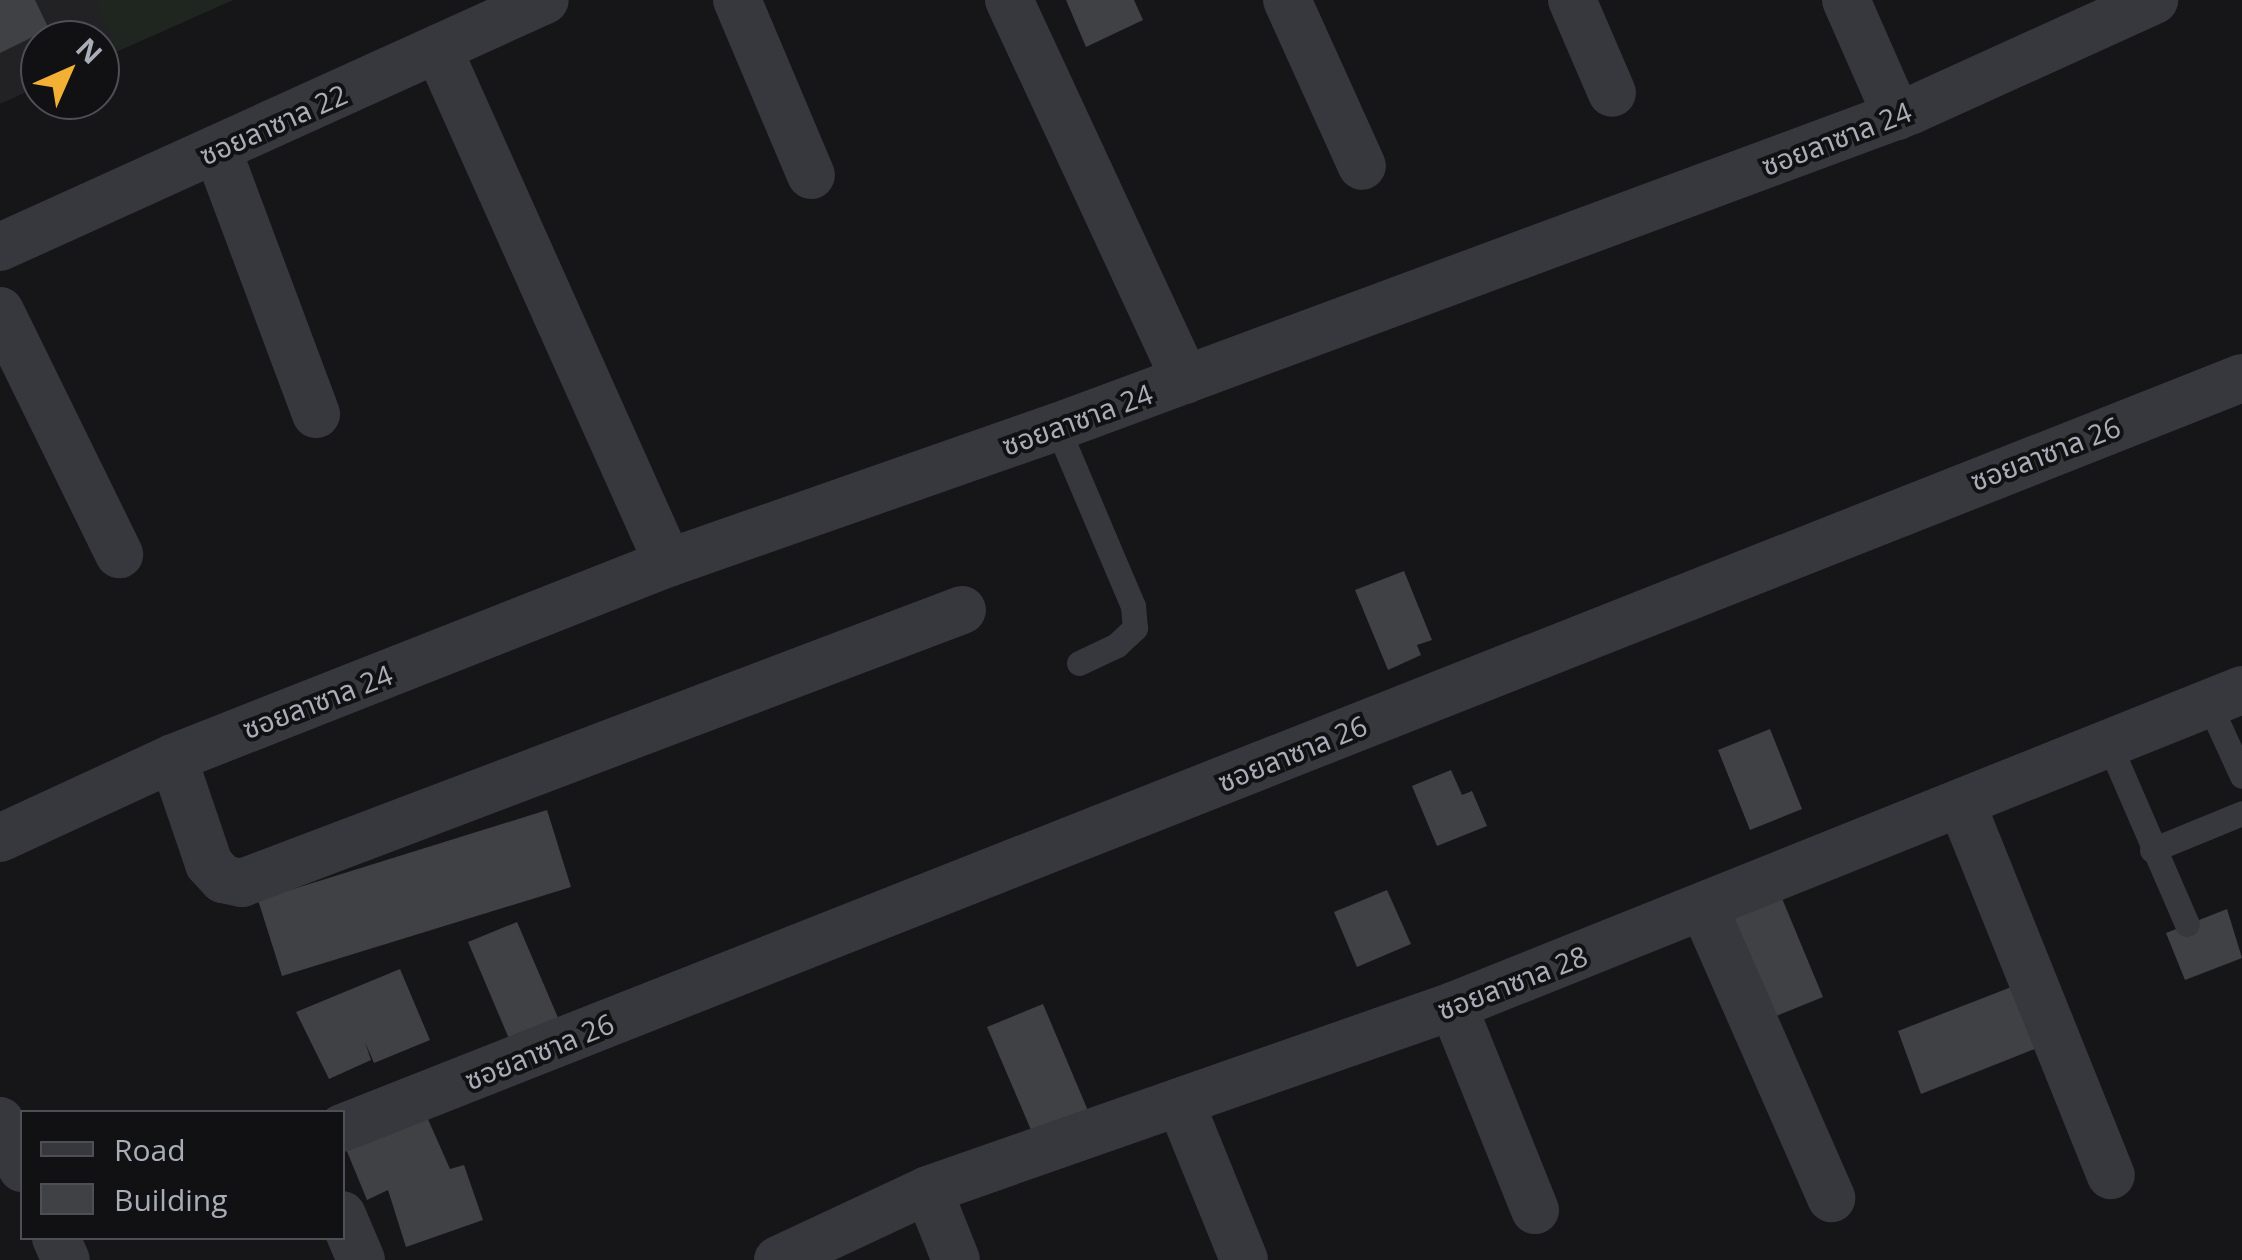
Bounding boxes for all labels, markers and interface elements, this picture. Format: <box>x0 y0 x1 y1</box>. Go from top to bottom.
north arrow <box>20 20 120 120</box>
text: N <box>68 29 111 72</box>
street label: ซอยลาซาล 22 <box>194 77 352 171</box>
street label: ซอยลาซาล 24 <box>1756 94 1916 182</box>
street label: ซอยลาซาล 24 <box>997 376 1157 462</box>
street label: ซอยลาซาล 26 <box>1965 409 2125 497</box>
street label: ซอยลาซาล 24 <box>237 657 397 745</box>
street label: ซอยลาซาล 26 <box>1213 708 1371 798</box>
street label: ซอยลาซาล 28 <box>1432 938 1592 1026</box>
street label: ซอยลาซาล 26 <box>460 1006 618 1096</box>
legend <box>20 1110 345 1240</box>
text: Road <box>114 1129 186 1170</box>
text: Building <box>114 1179 228 1220</box>

